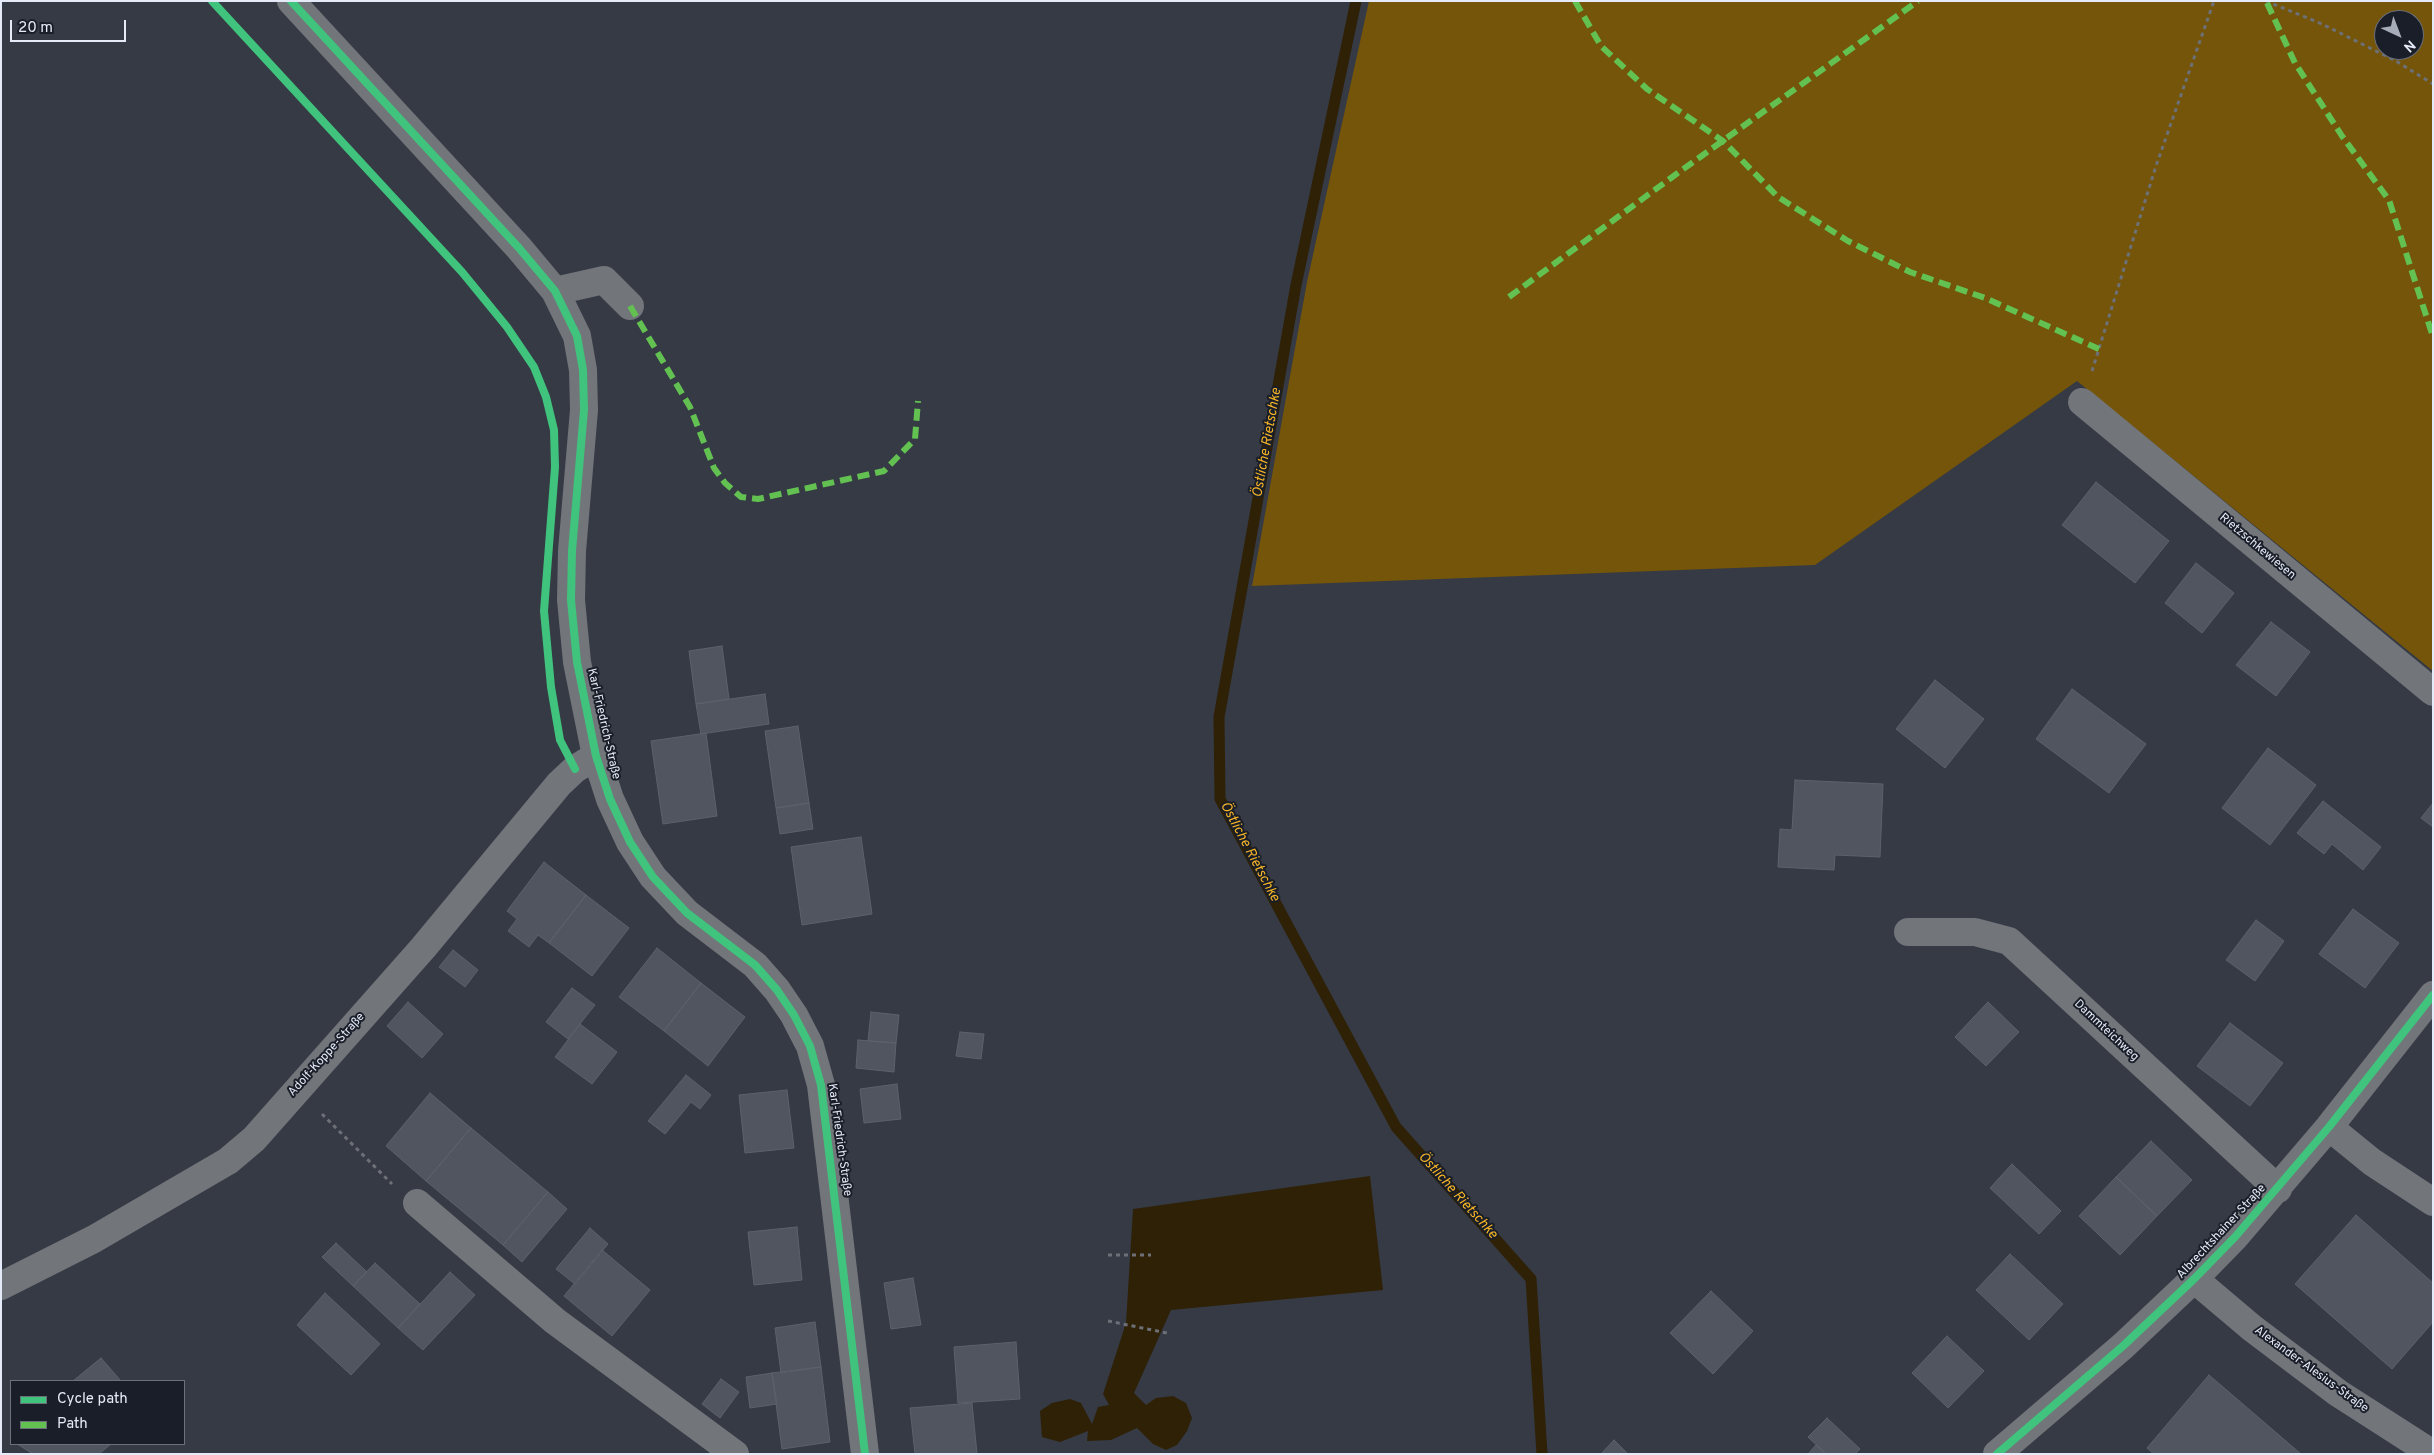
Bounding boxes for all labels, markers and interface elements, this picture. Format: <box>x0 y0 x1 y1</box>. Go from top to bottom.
scale bar <box>12 10 129 42</box>
north arrow <box>2374 10 2424 60</box>
text: 20 m <box>18 19 53 38</box>
text: N <box>2399 36 2418 55</box>
water label: Östliche Rietschke <box>1250 387 1286 499</box>
street label: Rietzschkewiesen <box>2216 511 2298 583</box>
street label: Karl-Friedrich-Straße <box>583 667 623 781</box>
water label: Östliche Rietschke <box>1216 799 1282 905</box>
street label: Dammteichweg <box>2071 997 2141 1065</box>
street label: Adolf-Koppe-Straße <box>286 1010 368 1100</box>
street label: Karl-Friedrich-Straße <box>824 1083 854 1197</box>
water label: Östliche Rietschke <box>1414 1149 1500 1243</box>
street label: Albrechtshainer Straße <box>2175 1182 2269 1282</box>
street label: Alexander-Alesius-Straße <box>2251 1324 2371 1416</box>
legend <box>10 1380 185 1445</box>
text: Cycle path <box>57 1390 128 1409</box>
text: Path <box>57 1415 88 1434</box>

